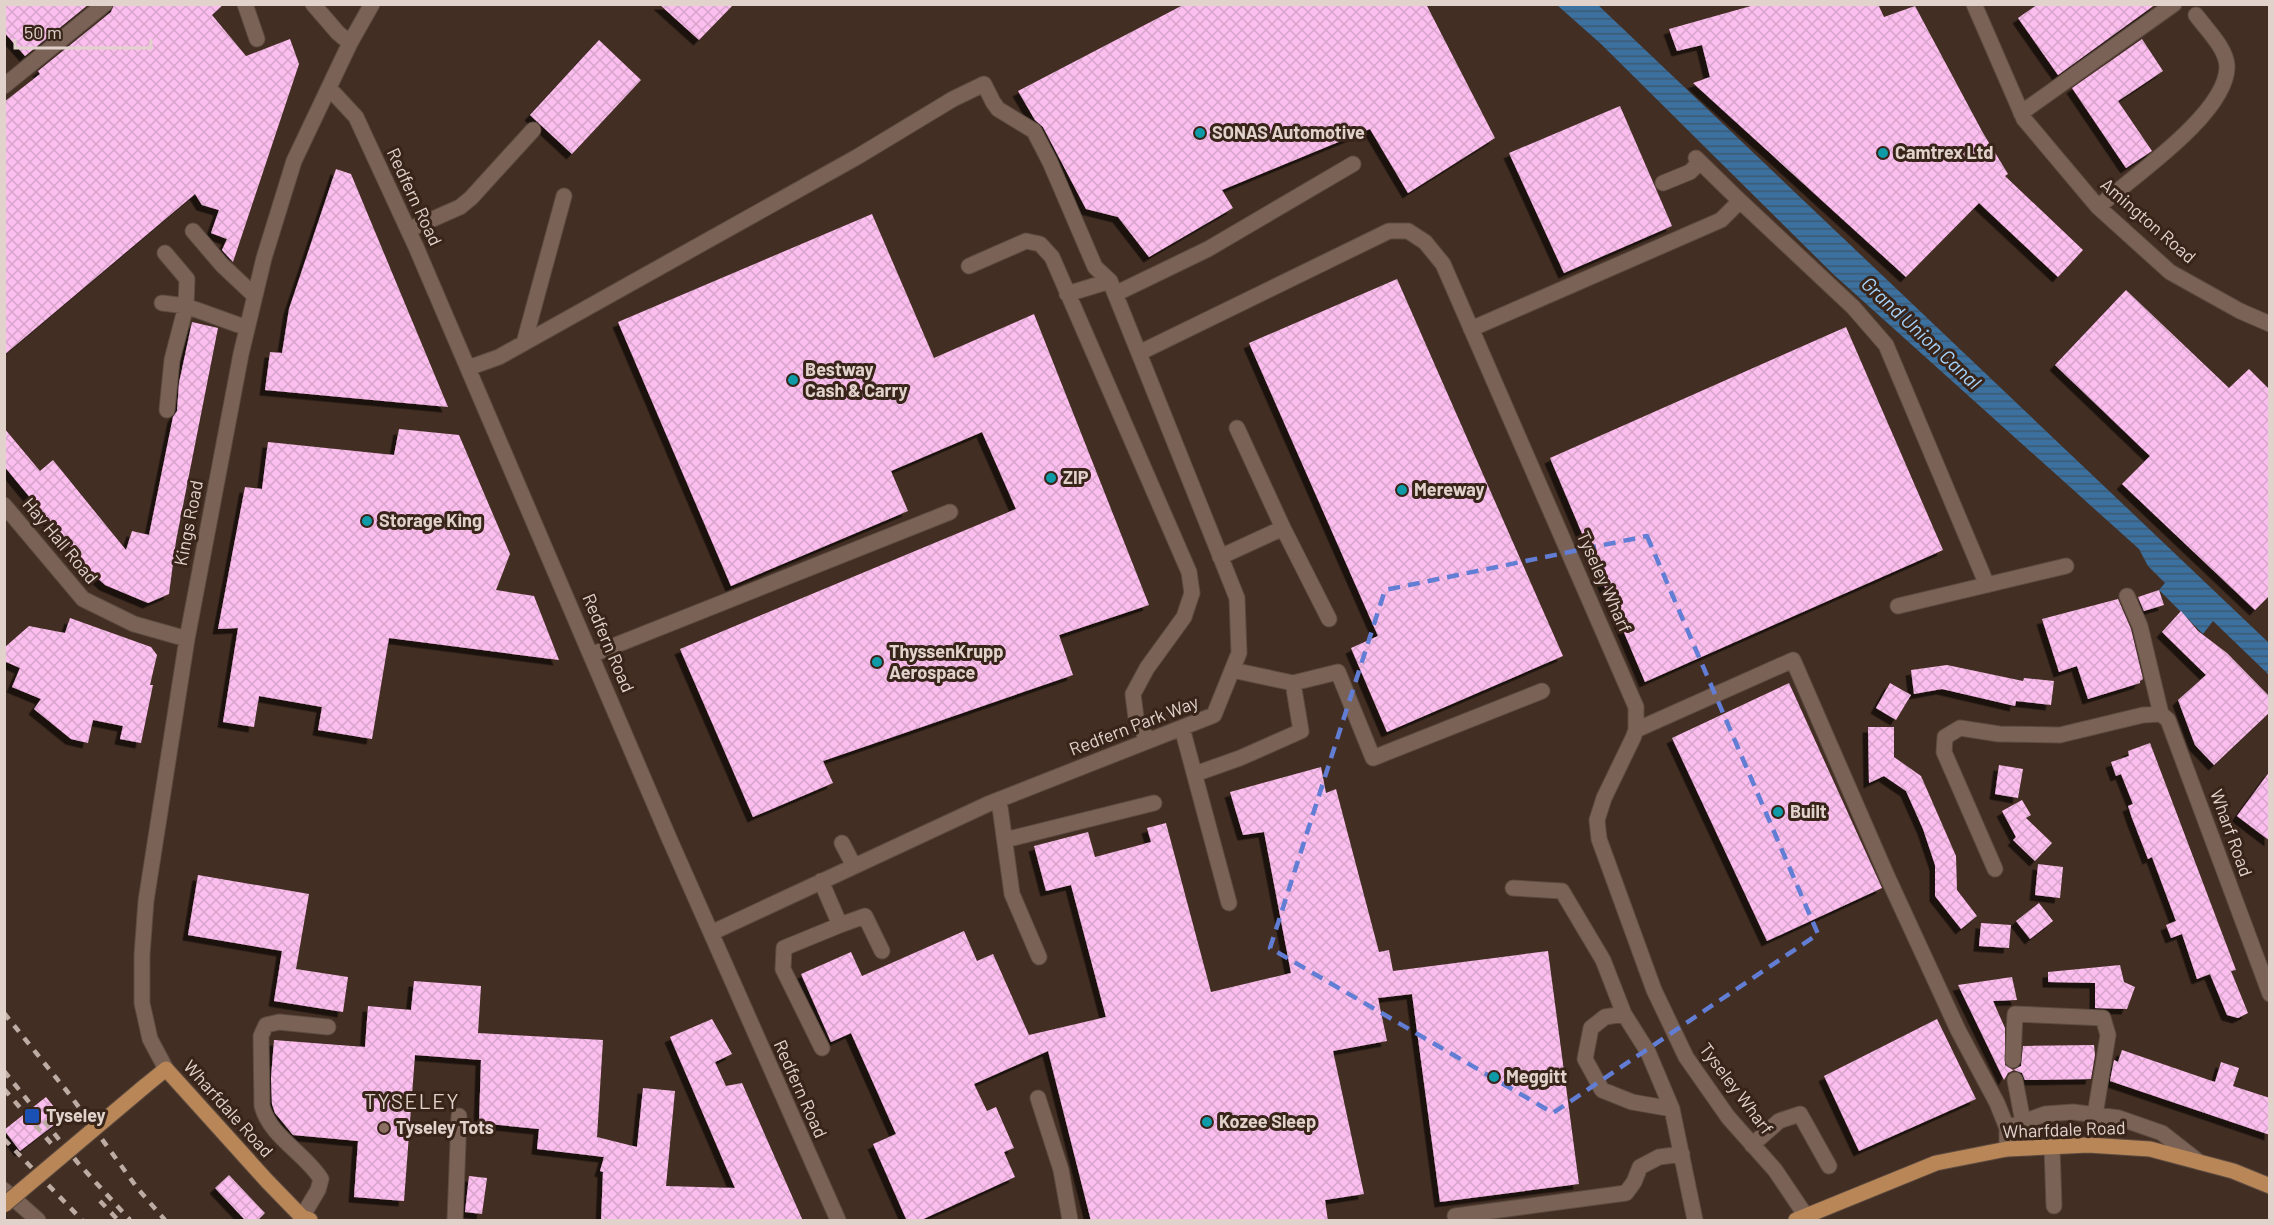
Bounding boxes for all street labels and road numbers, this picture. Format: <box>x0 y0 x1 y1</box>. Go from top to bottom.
street label: Redfern Road <box>383 144 447 249</box>
street label: Amington Road <box>2097 173 2201 268</box>
street label: Kings Road <box>169 478 207 568</box>
street label: Hay Hall Road <box>18 493 103 588</box>
street label: Tyseley Wharf <box>1573 527 1637 636</box>
street label: Redfern Road <box>578 590 640 695</box>
street label: Redfern Park Way <box>1066 690 1201 760</box>
street label: Wharf Road <box>2206 786 2258 879</box>
street label: Redfern Road <box>769 1036 832 1141</box>
street label: Tyseley Wharf <box>1695 1038 1778 1139</box>
street label: Wharfdale Road <box>179 1055 278 1161</box>
street label: Wharfdale Road <box>2002 1116 2126 1142</box>

